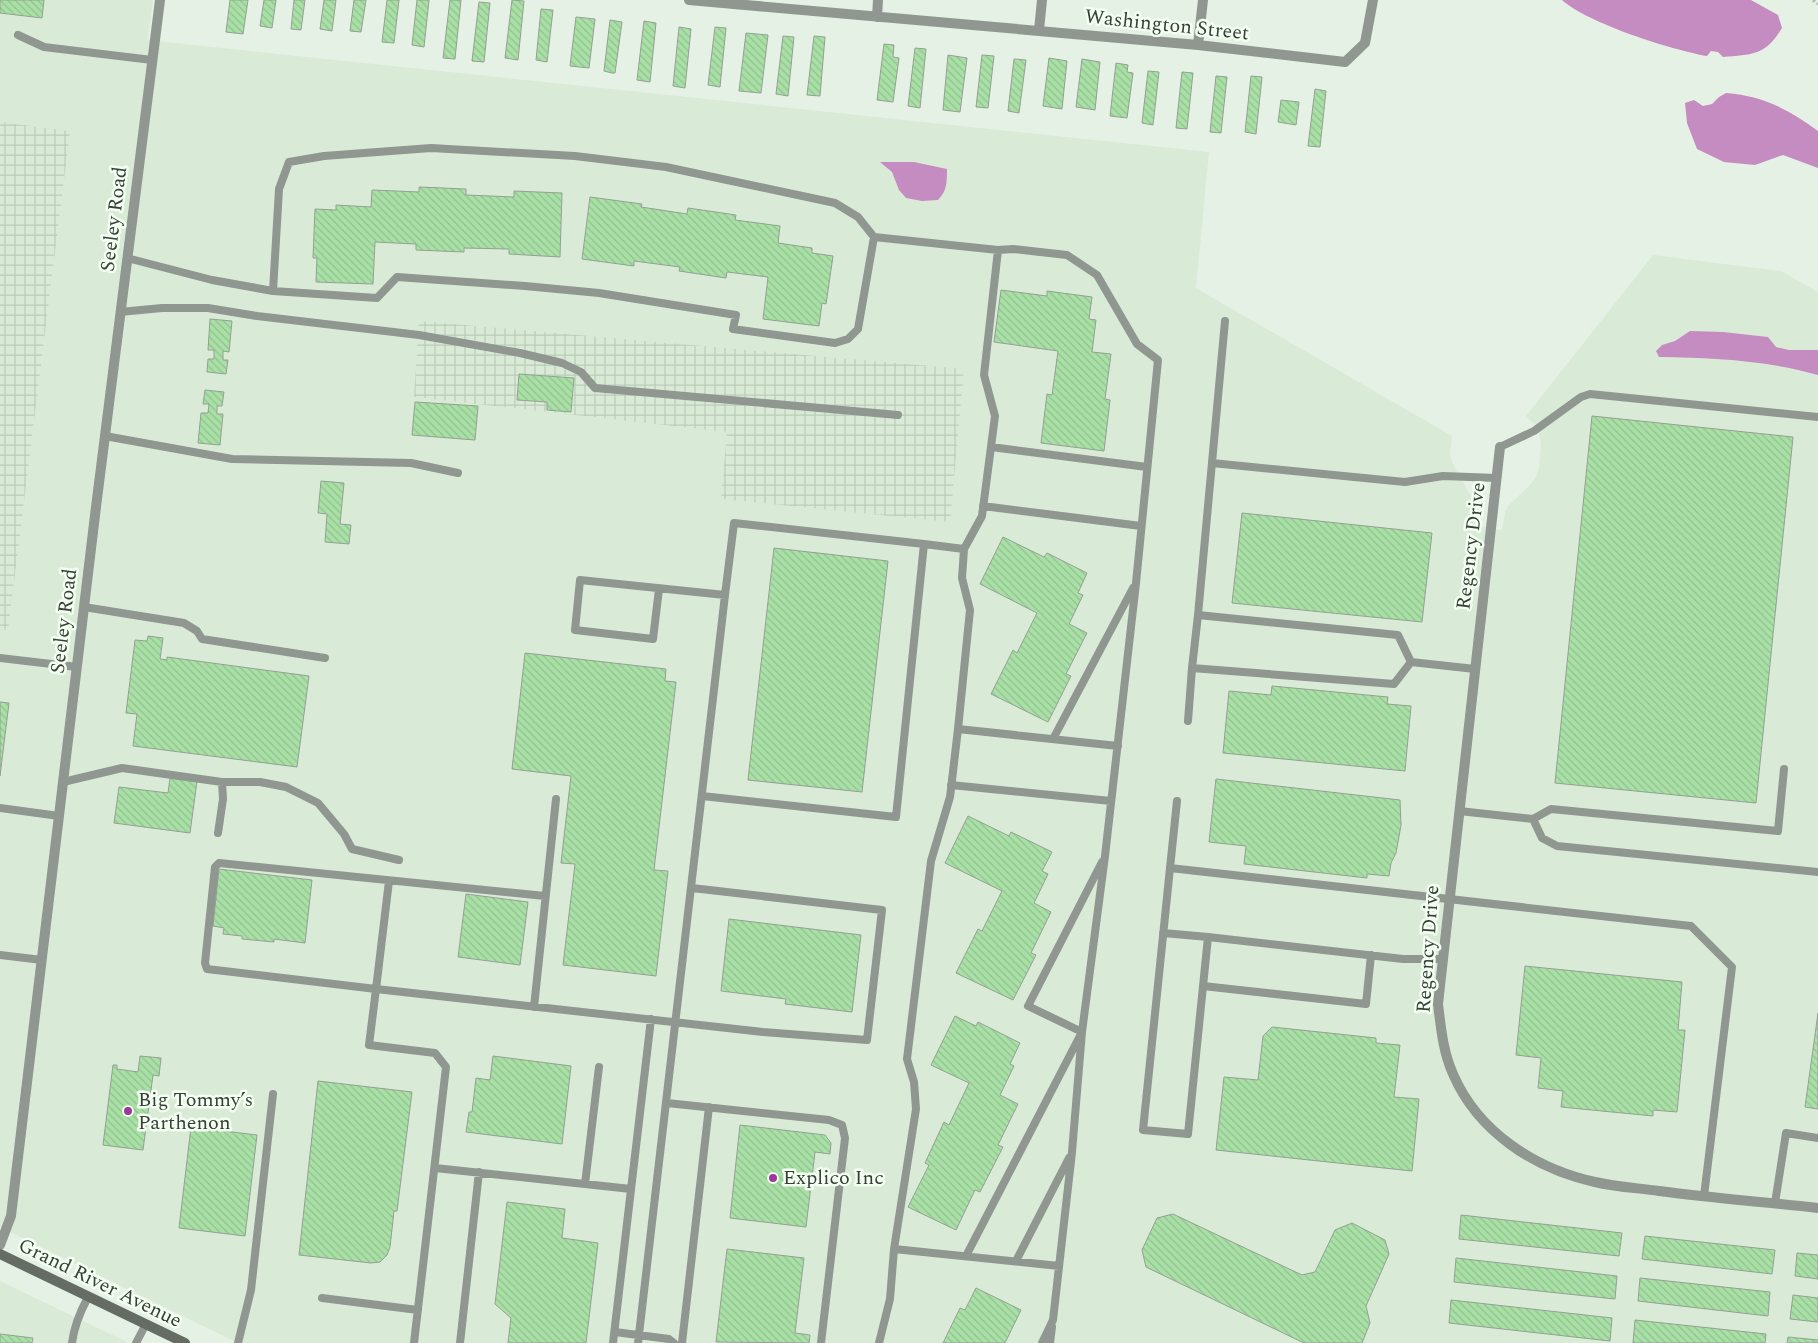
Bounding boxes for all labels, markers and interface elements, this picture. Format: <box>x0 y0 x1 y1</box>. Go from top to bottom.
street label: Washington Street <box>1083 1 1251 49</box>
street label: Seeley Road <box>93 165 135 273</box>
street label: Regency Drive <box>1448 481 1494 611</box>
street label: Seeley Road <box>43 567 85 675</box>
street label: Regency Drive <box>1409 884 1447 1014</box>
place label: Big Tommy’s Parthenon <box>138 1085 253 1138</box>
marker: Big Tommy’s Parthenon <box>122 1105 134 1117</box>
place label: Explico Inc <box>783 1163 884 1193</box>
marker: Explico Inc <box>767 1172 779 1184</box>
street label: Grand River Avenue <box>13 1230 187 1336</box>

